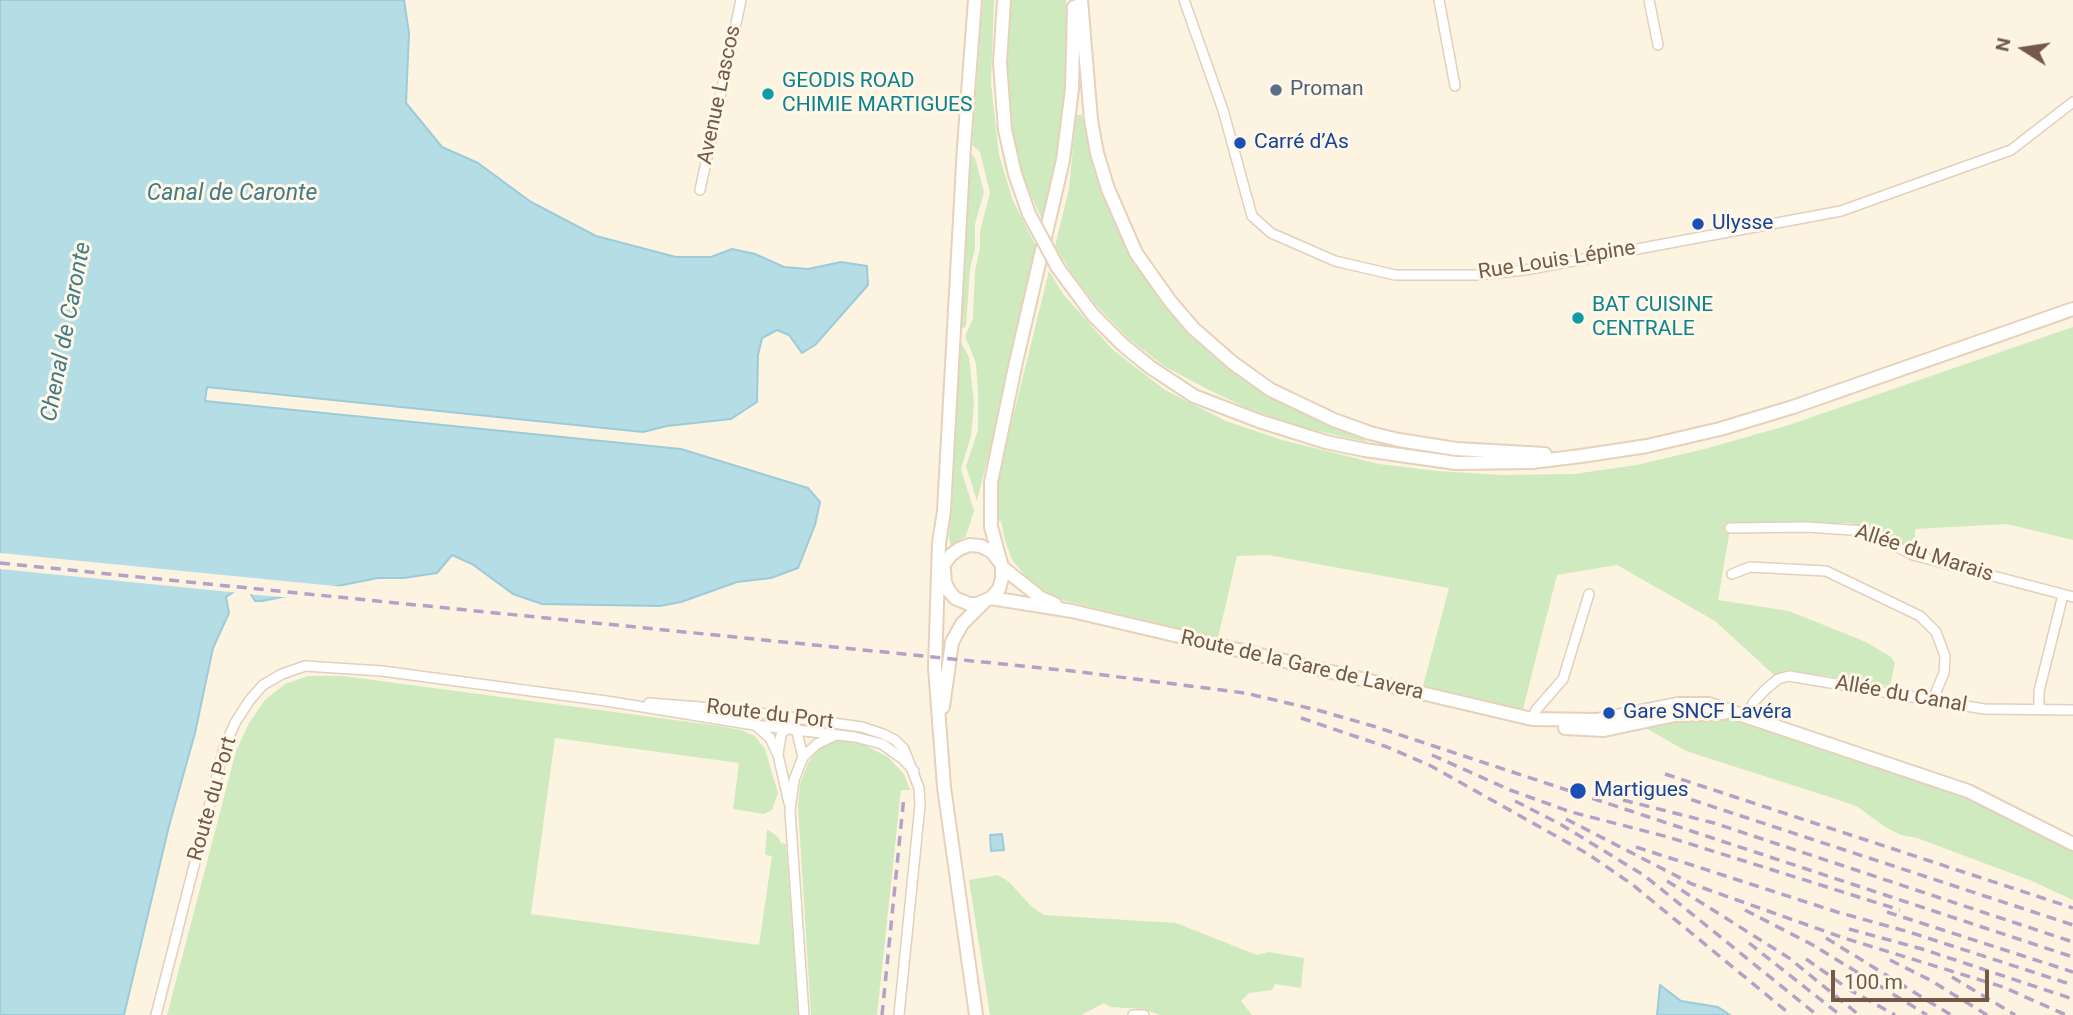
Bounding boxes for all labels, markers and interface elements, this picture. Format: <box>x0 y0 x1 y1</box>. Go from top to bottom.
north arrow <box>1989 14 2059 84</box>
street label: Avenue Lascos <box>693 23 747 167</box>
text: N <box>1990 36 2016 53</box>
place label: GEODIS ROAD CHIMIE MARTIGUES <box>782 69 972 119</box>
place label: Proman <box>1290 77 1364 103</box>
marker: Proman <box>1268 82 1284 98</box>
marker: GEODIS ROAD CHIMIE MARTIGUES <box>760 86 776 102</box>
place label: Carré d’As <box>1254 130 1349 156</box>
marker: Carré d’As <box>1232 135 1248 151</box>
water label: Canal de Caronte <box>147 180 317 208</box>
place label: Ulysse <box>1712 211 1773 237</box>
marker: Ulysse <box>1690 216 1706 232</box>
street label: Rue Louis Lépine <box>1477 236 1637 286</box>
water label: Chenal de Caronte <box>36 240 98 424</box>
place label: BAT CUISINE CENTRALE <box>1592 293 1713 343</box>
marker: BAT CUISINE CENTRALE <box>1570 310 1586 326</box>
street label: Allée du Marais <box>1852 520 1996 588</box>
street label: Route de la Gare de Lavera <box>1178 626 1426 706</box>
street label: Allée du Canal <box>1833 671 1969 719</box>
street label: Route du Port <box>705 695 835 735</box>
place label: Gare SNCF Lavéra <box>1623 700 1792 726</box>
marker: Gare SNCF Lavéra <box>1601 705 1617 721</box>
street label: Route du Port <box>183 734 243 864</box>
place label: Martigues <box>1594 778 1689 804</box>
marker: Martigues <box>1568 781 1588 801</box>
scale bar <box>1835 956 1993 1000</box>
text: 100 m <box>1844 970 1903 994</box>

